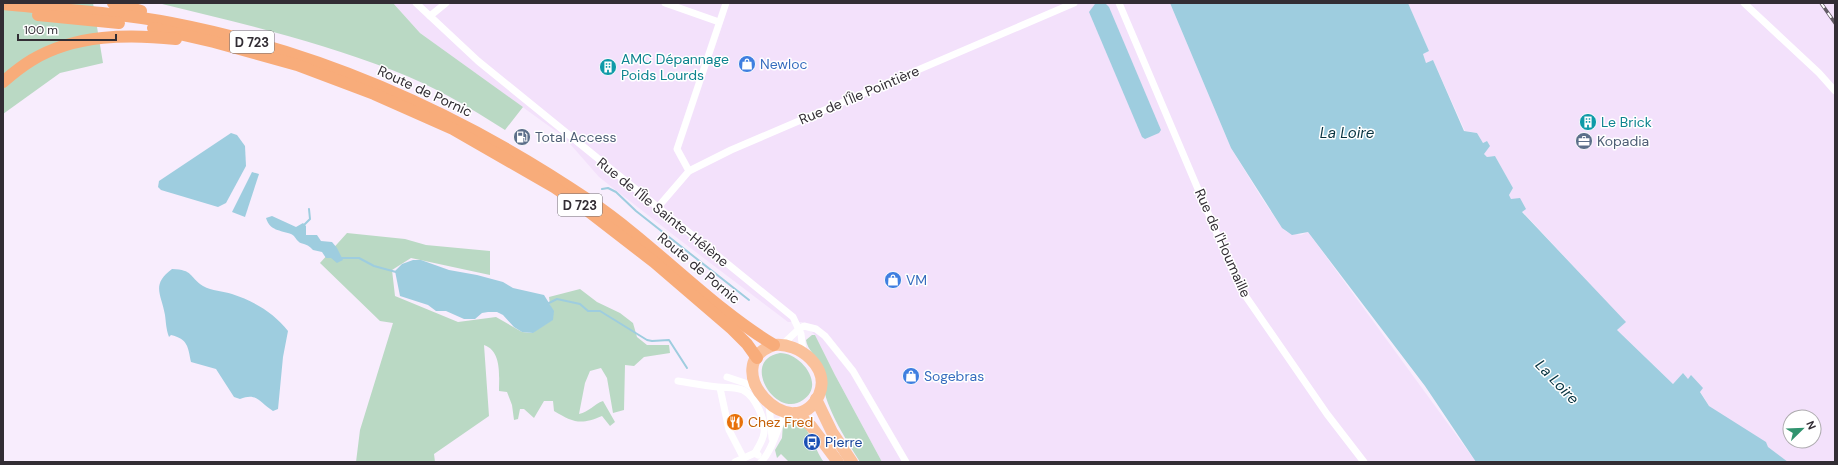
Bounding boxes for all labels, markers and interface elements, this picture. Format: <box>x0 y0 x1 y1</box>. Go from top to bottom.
scale bar <box>18 16 116 42</box>
text: 100 m <box>24 22 58 38</box>
road number: D 723 <box>230 31 274 53</box>
place label: AMC Dépannage Poids Lourds <box>621 50 729 84</box>
shop icon: Newloc <box>737 54 757 74</box>
place label: Newloc <box>760 55 807 73</box>
building icon: AMC Dépannage Poids Lourds <box>598 57 618 77</box>
street label: Route de Pornic <box>375 61 475 121</box>
street label: Rue de l'Île Pointière <box>796 62 922 128</box>
building icon: Le Brick <box>1578 112 1598 132</box>
place label: Le Brick <box>1601 113 1652 131</box>
water label: La Loire <box>1320 123 1375 143</box>
fuel station icon: Total Access <box>512 127 532 147</box>
place label: Total Access <box>535 128 617 146</box>
office icon: Kopadia <box>1574 131 1594 151</box>
place label: Kopadia <box>1597 132 1649 150</box>
street label: Rue de l'Île Sainte-Hélène <box>593 153 733 271</box>
street label: Rue de l'Houmaille <box>1191 186 1255 300</box>
road number: D 723 <box>558 194 602 216</box>
street label: Route de Pornic <box>654 228 744 308</box>
shop icon: VM <box>883 270 903 290</box>
place label: VM <box>906 271 927 289</box>
water label: La Loire <box>1531 355 1583 409</box>
shop icon: Sogebras <box>901 366 921 386</box>
place label: Sogebras <box>924 367 984 385</box>
north arrow <box>1782 409 1822 449</box>
restaurant icon: Chez Fred <box>725 412 745 432</box>
place label: Chez Fred <box>748 413 813 431</box>
text: N <box>1803 419 1819 432</box>
bus stop icon: Pierre <box>802 432 822 452</box>
place label: Pierre <box>825 433 863 451</box>

